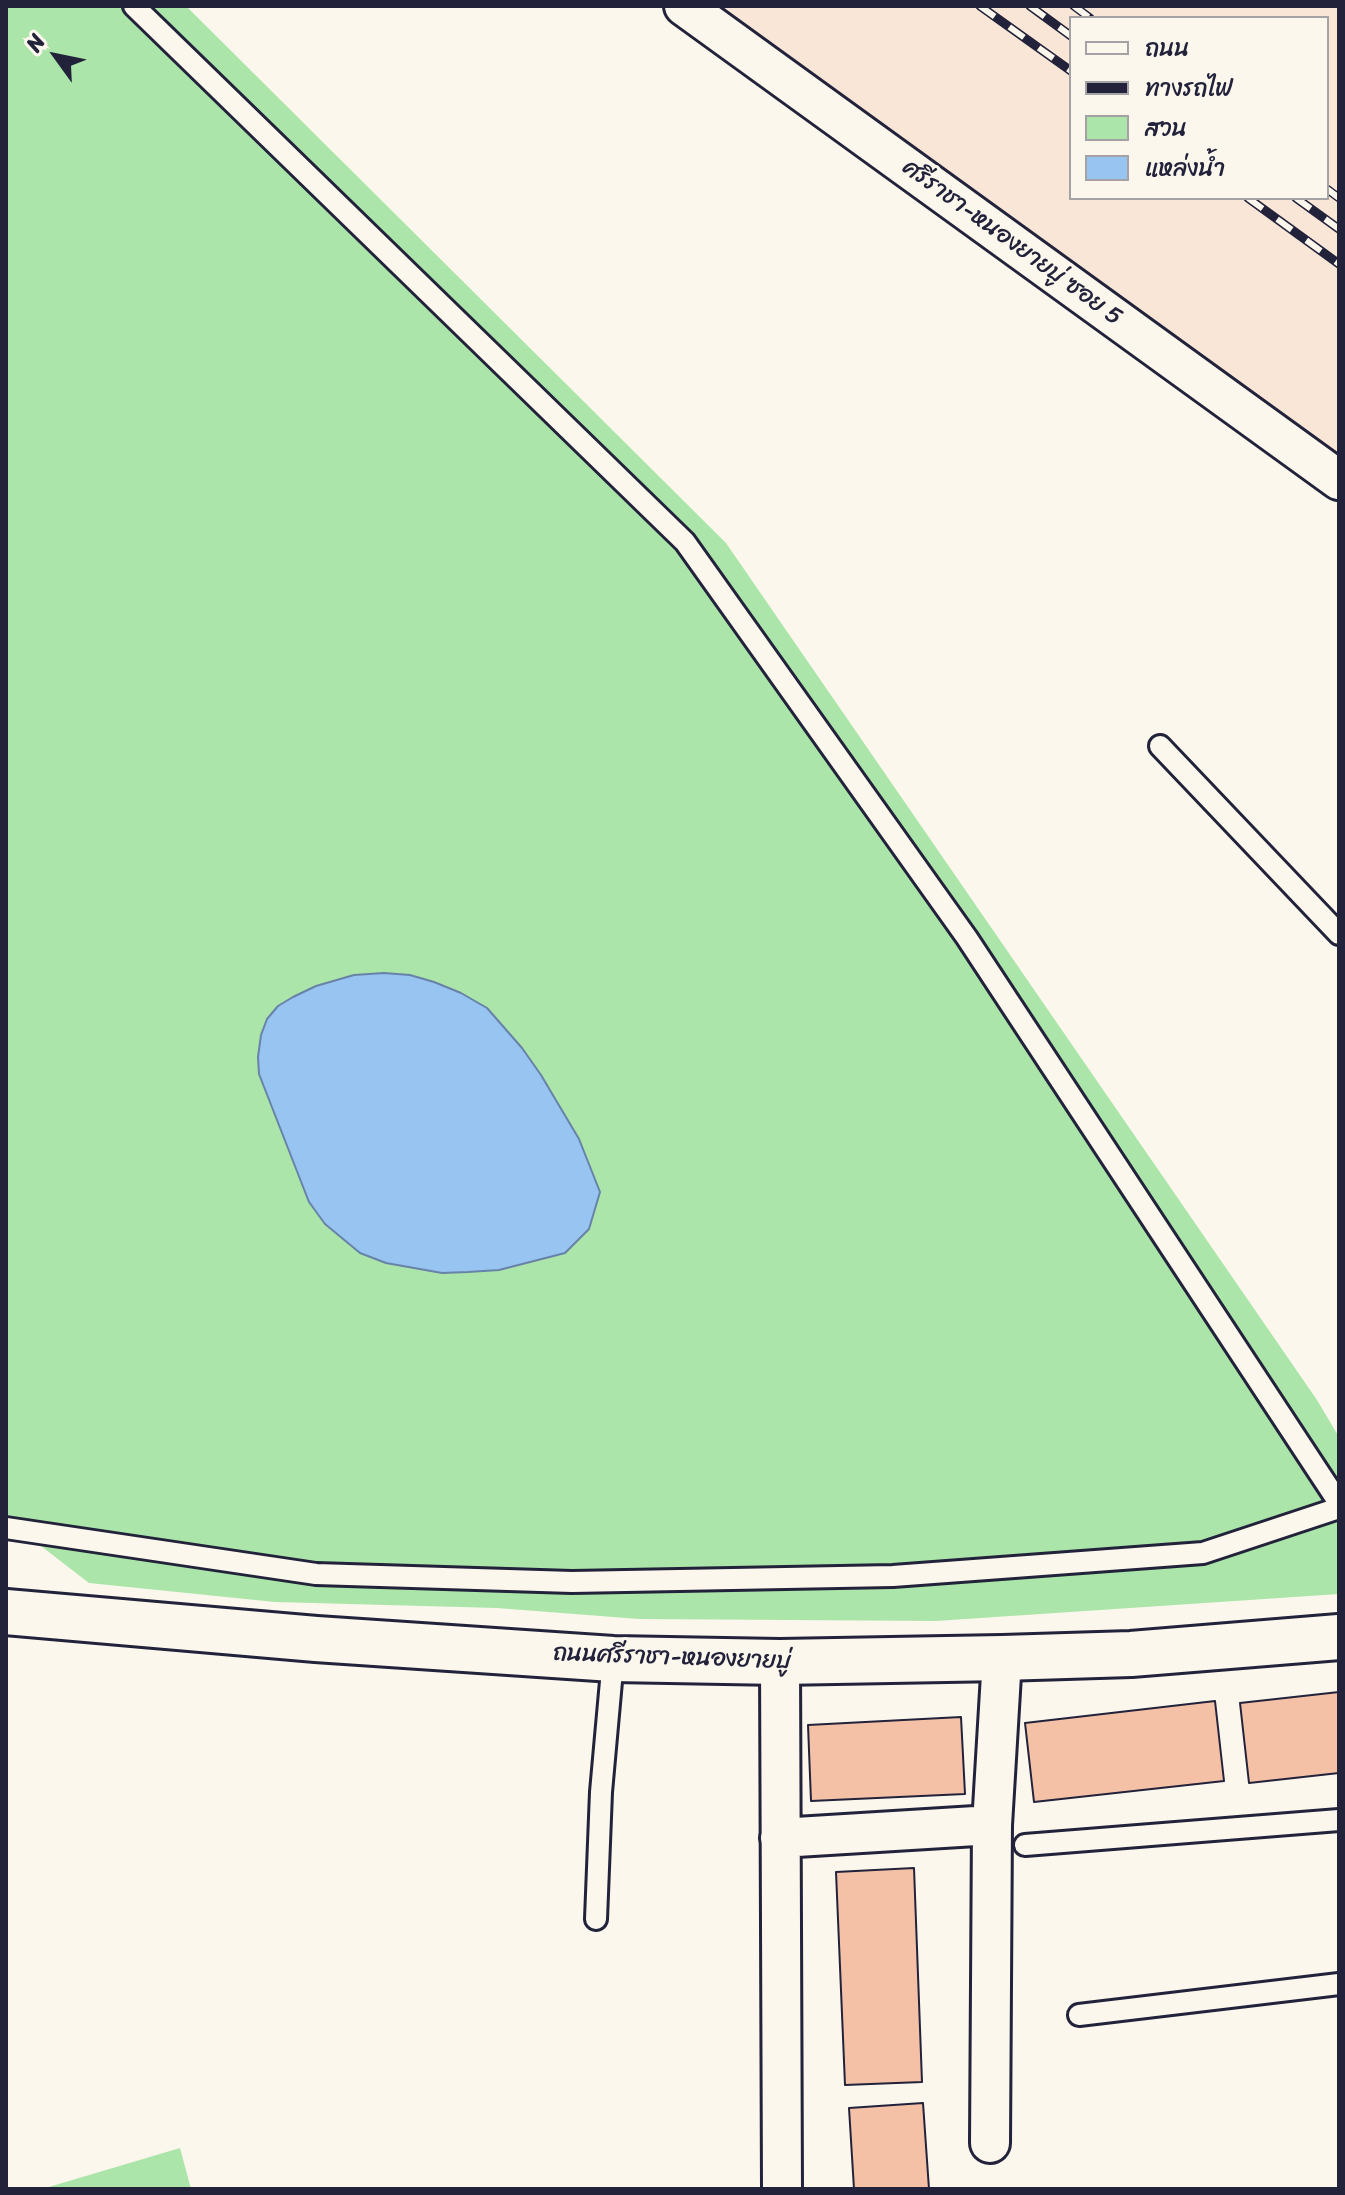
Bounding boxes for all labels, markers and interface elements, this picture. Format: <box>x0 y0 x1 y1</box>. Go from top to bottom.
north arrow <box>16 16 96 96</box>
legend <box>1069 16 1329 200</box>
text: N <box>15 26 56 60</box>
text: ถนน <box>1145 27 1190 69</box>
text: ทางรถไฟ <box>1145 67 1233 109</box>
text: สวน <box>1145 107 1187 149</box>
text: แหล่งน้ำ <box>1145 147 1225 189</box>
street label: ศรีราชา-หนองยายบู่ ซอย 5 <box>897 154 1127 332</box>
street label: ถนนศรีราชา-หนองยายบู่ <box>552 1639 792 1677</box>

